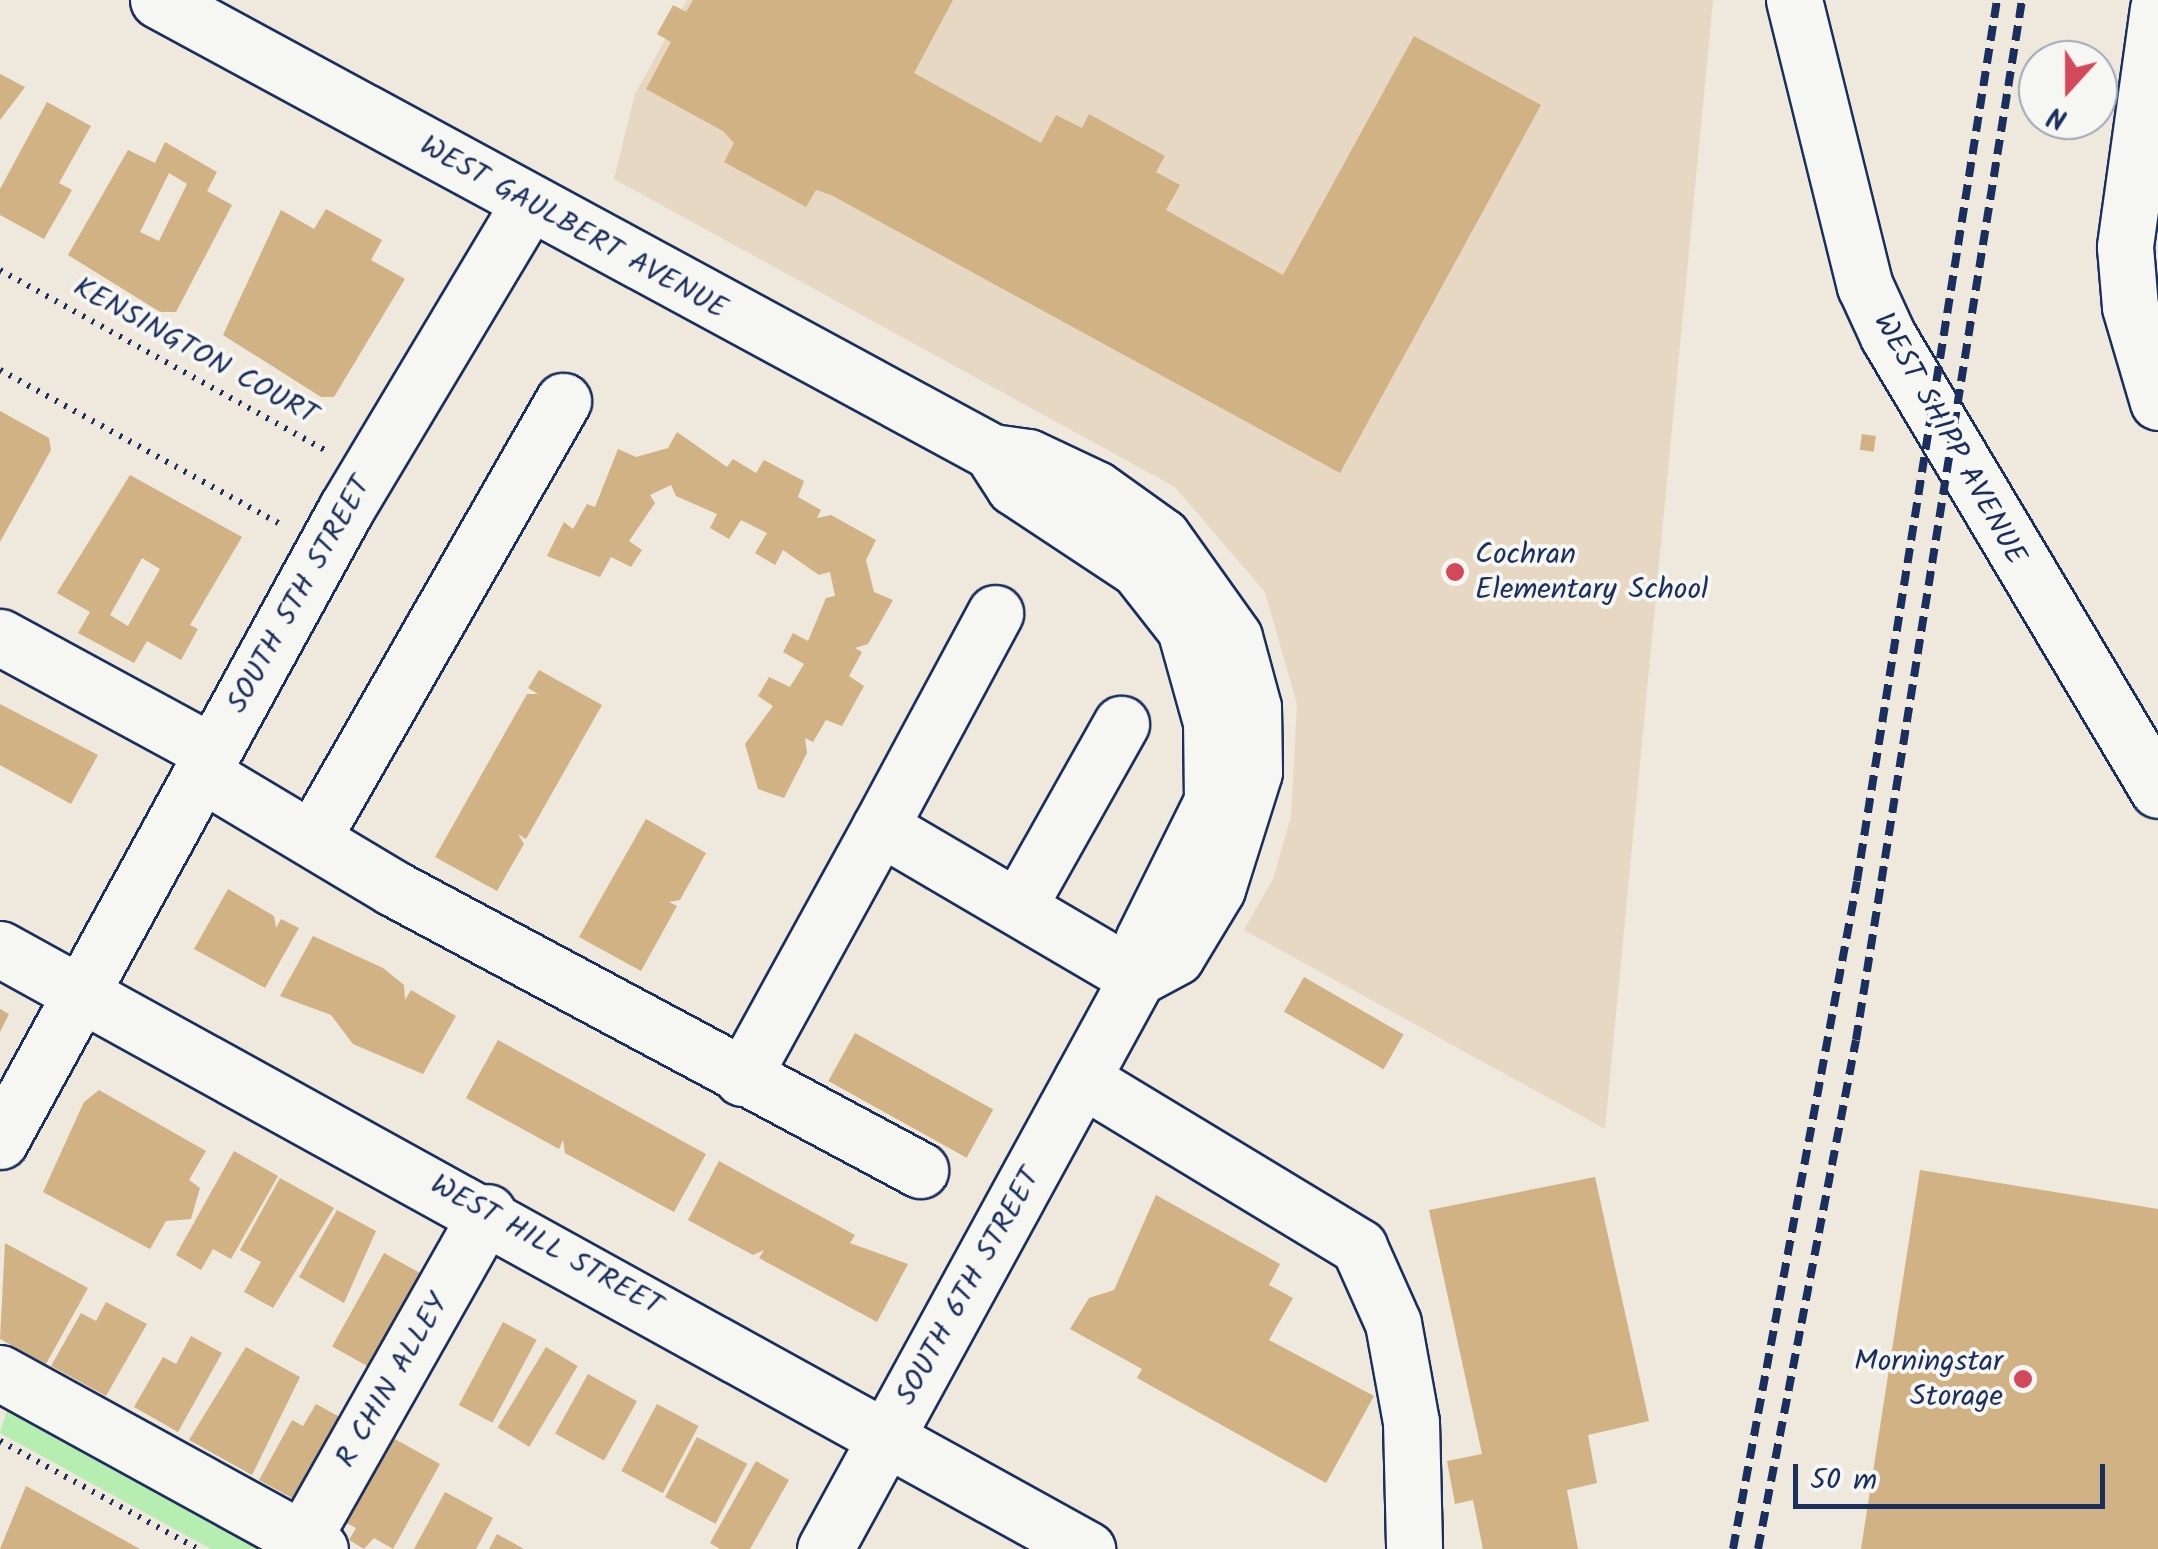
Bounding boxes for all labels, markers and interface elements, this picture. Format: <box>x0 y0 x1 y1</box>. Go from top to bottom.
north arrow <box>2018 40 2118 140</box>
text: N <box>2041 92 2074 141</box>
street label: WEST GAULBERT AVENUE <box>413 128 733 328</box>
street label: KENSINGTON COURT <box>66 270 324 434</box>
street label: WEST SHIPP AVENUE <box>1865 307 2033 571</box>
street label: SOUTH 5TH STREET <box>220 470 380 720</box>
place label: Cochran Elementary School <box>1475 537 1708 608</box>
marker: Cochran Elementary School <box>1444 561 1466 583</box>
street label: SOUTH 6TH STREET <box>889 1162 1049 1412</box>
street label: WEST HILL STREET <box>424 1167 668 1325</box>
street label: R CHIN ALLEY <box>329 1288 457 1474</box>
place label: Morningstar Storage <box>1854 1344 2003 1414</box>
marker: Morningstar Storage <box>2012 1368 2034 1390</box>
scale bar <box>1798 1444 2110 1506</box>
text: 50 m <box>1810 1457 1877 1505</box>

